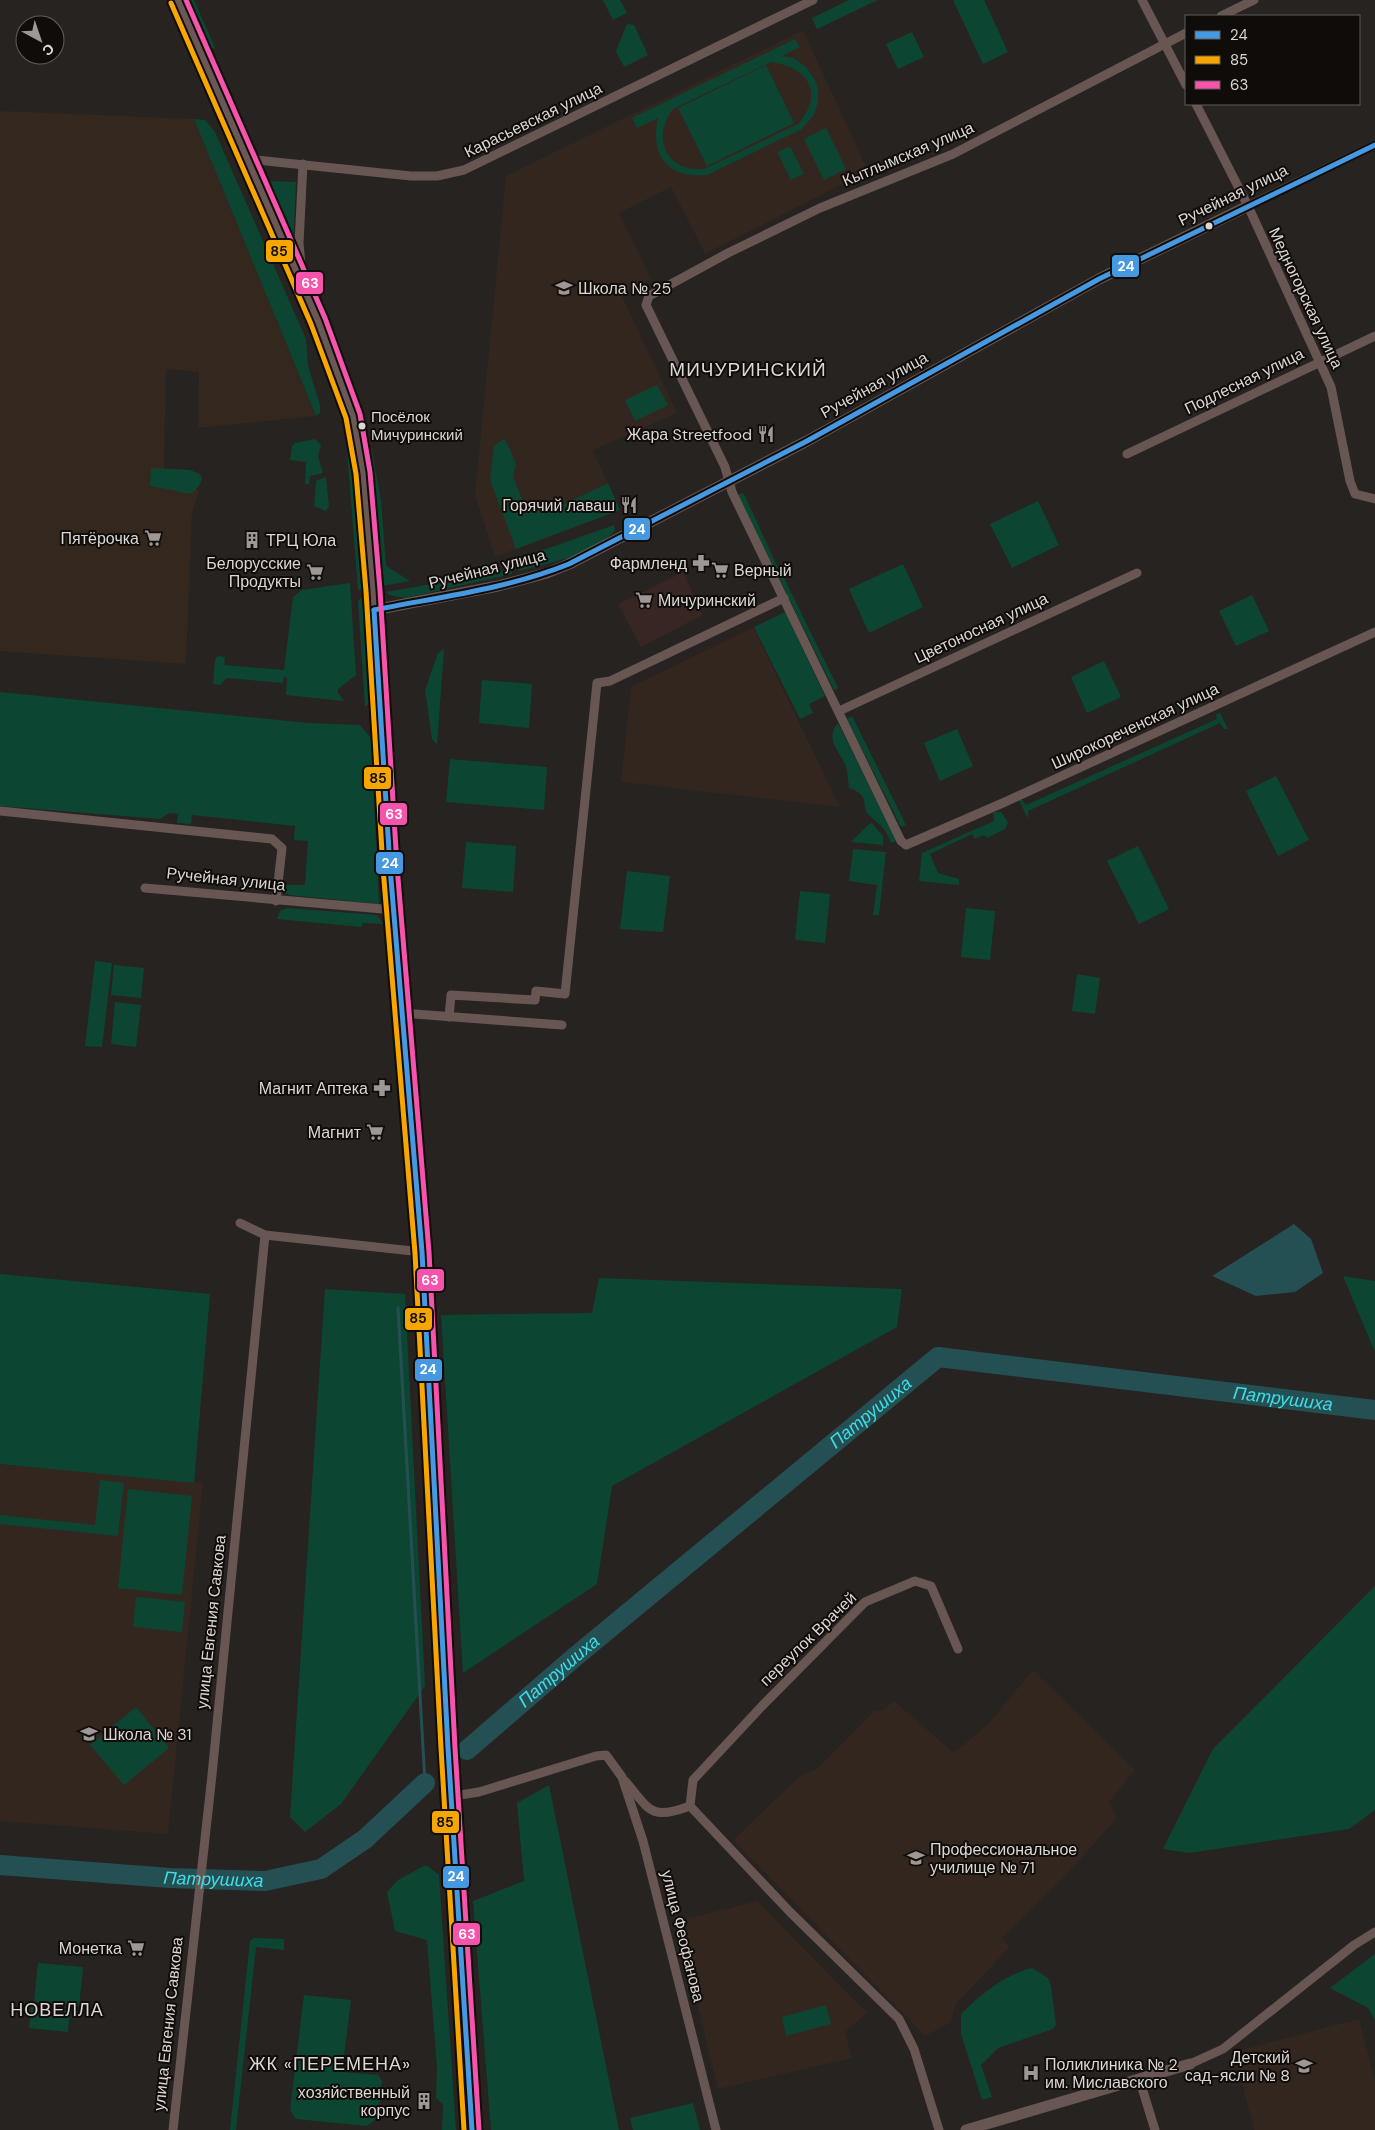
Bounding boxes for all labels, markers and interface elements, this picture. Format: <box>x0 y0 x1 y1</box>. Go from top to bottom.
north arrow <box>15 15 65 65</box>
legend <box>1185 15 1360 105</box>
text: 24 <box>1230 25 1248 45</box>
text: С <box>39 40 58 60</box>
text: 85 <box>1230 50 1248 70</box>
text: 63 <box>1230 75 1248 95</box>
street label: Карасьевская улица <box>461 77 605 162</box>
street label: Кытлымская улица <box>839 117 977 191</box>
street label: Ручейная улица <box>1175 159 1291 231</box>
unlabelled marker <box>1204 221 1214 231</box>
street label: Медногорская улица <box>1264 224 1348 372</box>
line badge: 85 <box>265 239 294 263</box>
text: 85 <box>270 242 288 260</box>
line badge: 24 <box>1111 254 1140 278</box>
text: 24 <box>1117 257 1135 275</box>
line badge: 63 <box>295 271 324 295</box>
text: 63 <box>301 274 319 292</box>
school or university icon: Школа № 25 <box>554 278 574 298</box>
place label: Школа № 25 <box>578 278 671 299</box>
street label: Подлесная улица <box>1181 343 1307 419</box>
street label: Ручейная улица <box>817 347 931 423</box>
district label: МИЧУРИНСКИЙ <box>669 357 827 382</box>
place label: Посёлок Мичуринский <box>371 407 463 445</box>
marker: Посёлок Мичуринский <box>357 421 367 431</box>
place label: Жара Streetfood <box>627 424 752 445</box>
restaurant icon: Жара Streetfood <box>756 424 776 444</box>
place label: Горячий лаваш <box>502 495 615 516</box>
restaurant icon: Горячий лаваш <box>619 495 639 515</box>
line badge: 24 <box>623 517 651 541</box>
text: 24 <box>628 520 646 538</box>
place label: Пятёрочка <box>61 528 139 549</box>
supermarket icon: Пятёрочка <box>143 528 163 548</box>
building icon: ТРЦ Юла <box>242 530 262 550</box>
place label: ТРЦ Юла <box>266 530 336 551</box>
street label: Ручейная улица <box>426 544 548 594</box>
place label: Белорусские Продукты <box>206 553 301 592</box>
place label: Фармленд <box>610 553 688 574</box>
pharmacy icon: Фармленд <box>691 553 711 573</box>
supermarket icon: Верный <box>710 560 730 580</box>
place label: Верный <box>734 560 792 581</box>
supermarket icon: Белорусские Продукты <box>305 562 325 582</box>
street label: Цветоносная улица <box>911 588 1051 668</box>
supermarket icon: Мичуринский <box>634 590 654 610</box>
place label: Мичуринский <box>658 590 756 611</box>
street label: Широкореченская улица <box>1048 678 1222 774</box>
line badge: 85 <box>363 766 392 790</box>
text: 85 <box>369 769 387 787</box>
line badge: 63 <box>379 802 408 826</box>
text: 63 <box>385 805 403 823</box>
line badge: 24 <box>375 851 404 875</box>
text: 24 <box>381 854 399 872</box>
street label: Ручейная улица <box>165 862 287 896</box>
place label: Магнит Аптека <box>259 1078 368 1099</box>
pharmacy icon: Магнит Аптека <box>372 1078 392 1098</box>
place label: Магнит <box>308 1122 362 1143</box>
supermarket icon: Магнит <box>365 1122 385 1142</box>
line badge: 63 <box>416 1268 445 1292</box>
text: 63 <box>421 1271 439 1289</box>
line badge: 85 <box>404 1307 433 1331</box>
text: 85 <box>409 1309 427 1327</box>
line badge: 24 <box>414 1358 443 1382</box>
text: 24 <box>419 1360 437 1378</box>
water label: Патрушиха <box>824 1372 917 1454</box>
water label: Патрушиха <box>1232 1381 1334 1417</box>
street label: улица Евгения Савкова <box>191 1534 231 1710</box>
street label: переулок Врачей <box>755 1587 861 1691</box>
water label: Патрушиха <box>513 1629 605 1713</box>
school or university icon: Школа № 31 <box>79 1724 99 1744</box>
place label: Школа № 31 <box>103 1724 191 1745</box>
line badge: 85 <box>431 1810 460 1834</box>
text: 85 <box>436 1813 454 1831</box>
place label: Профессиональное училище № 71 <box>930 1839 1077 1878</box>
school or university icon: Профессиональное училище № 71 <box>906 1848 926 1868</box>
line badge: 24 <box>442 1865 470 1889</box>
water label: Патрушиха <box>163 1866 264 1893</box>
text: 24 <box>447 1867 465 1885</box>
street label: улица Феофанова <box>656 1868 710 2004</box>
line badge: 63 <box>452 1922 481 1946</box>
text: 63 <box>458 1925 476 1943</box>
street label: улица Евгения Савкова <box>148 1936 188 2112</box>
place label: Монетка <box>59 1938 122 1959</box>
supermarket icon: Монетка <box>126 1938 146 1958</box>
district label: НОВЕЛЛА <box>10 1998 104 2022</box>
place label: Детский сад-ясли № 8 <box>1185 2047 1290 2086</box>
district label: ЖК «ПЕРЕМЕНА» <box>249 2052 411 2076</box>
place label: Поликлиника № 2 им. Миславского <box>1045 2054 1178 2093</box>
school or university icon: Детский сад-ясли № 8 <box>1294 2056 1314 2076</box>
hospital icon: Поликлиника № 2 им. Миславского <box>1021 2063 1041 2083</box>
place label: хозяйственный корпус <box>298 2082 410 2121</box>
building icon: хозяйственный корпус <box>414 2091 434 2111</box>

